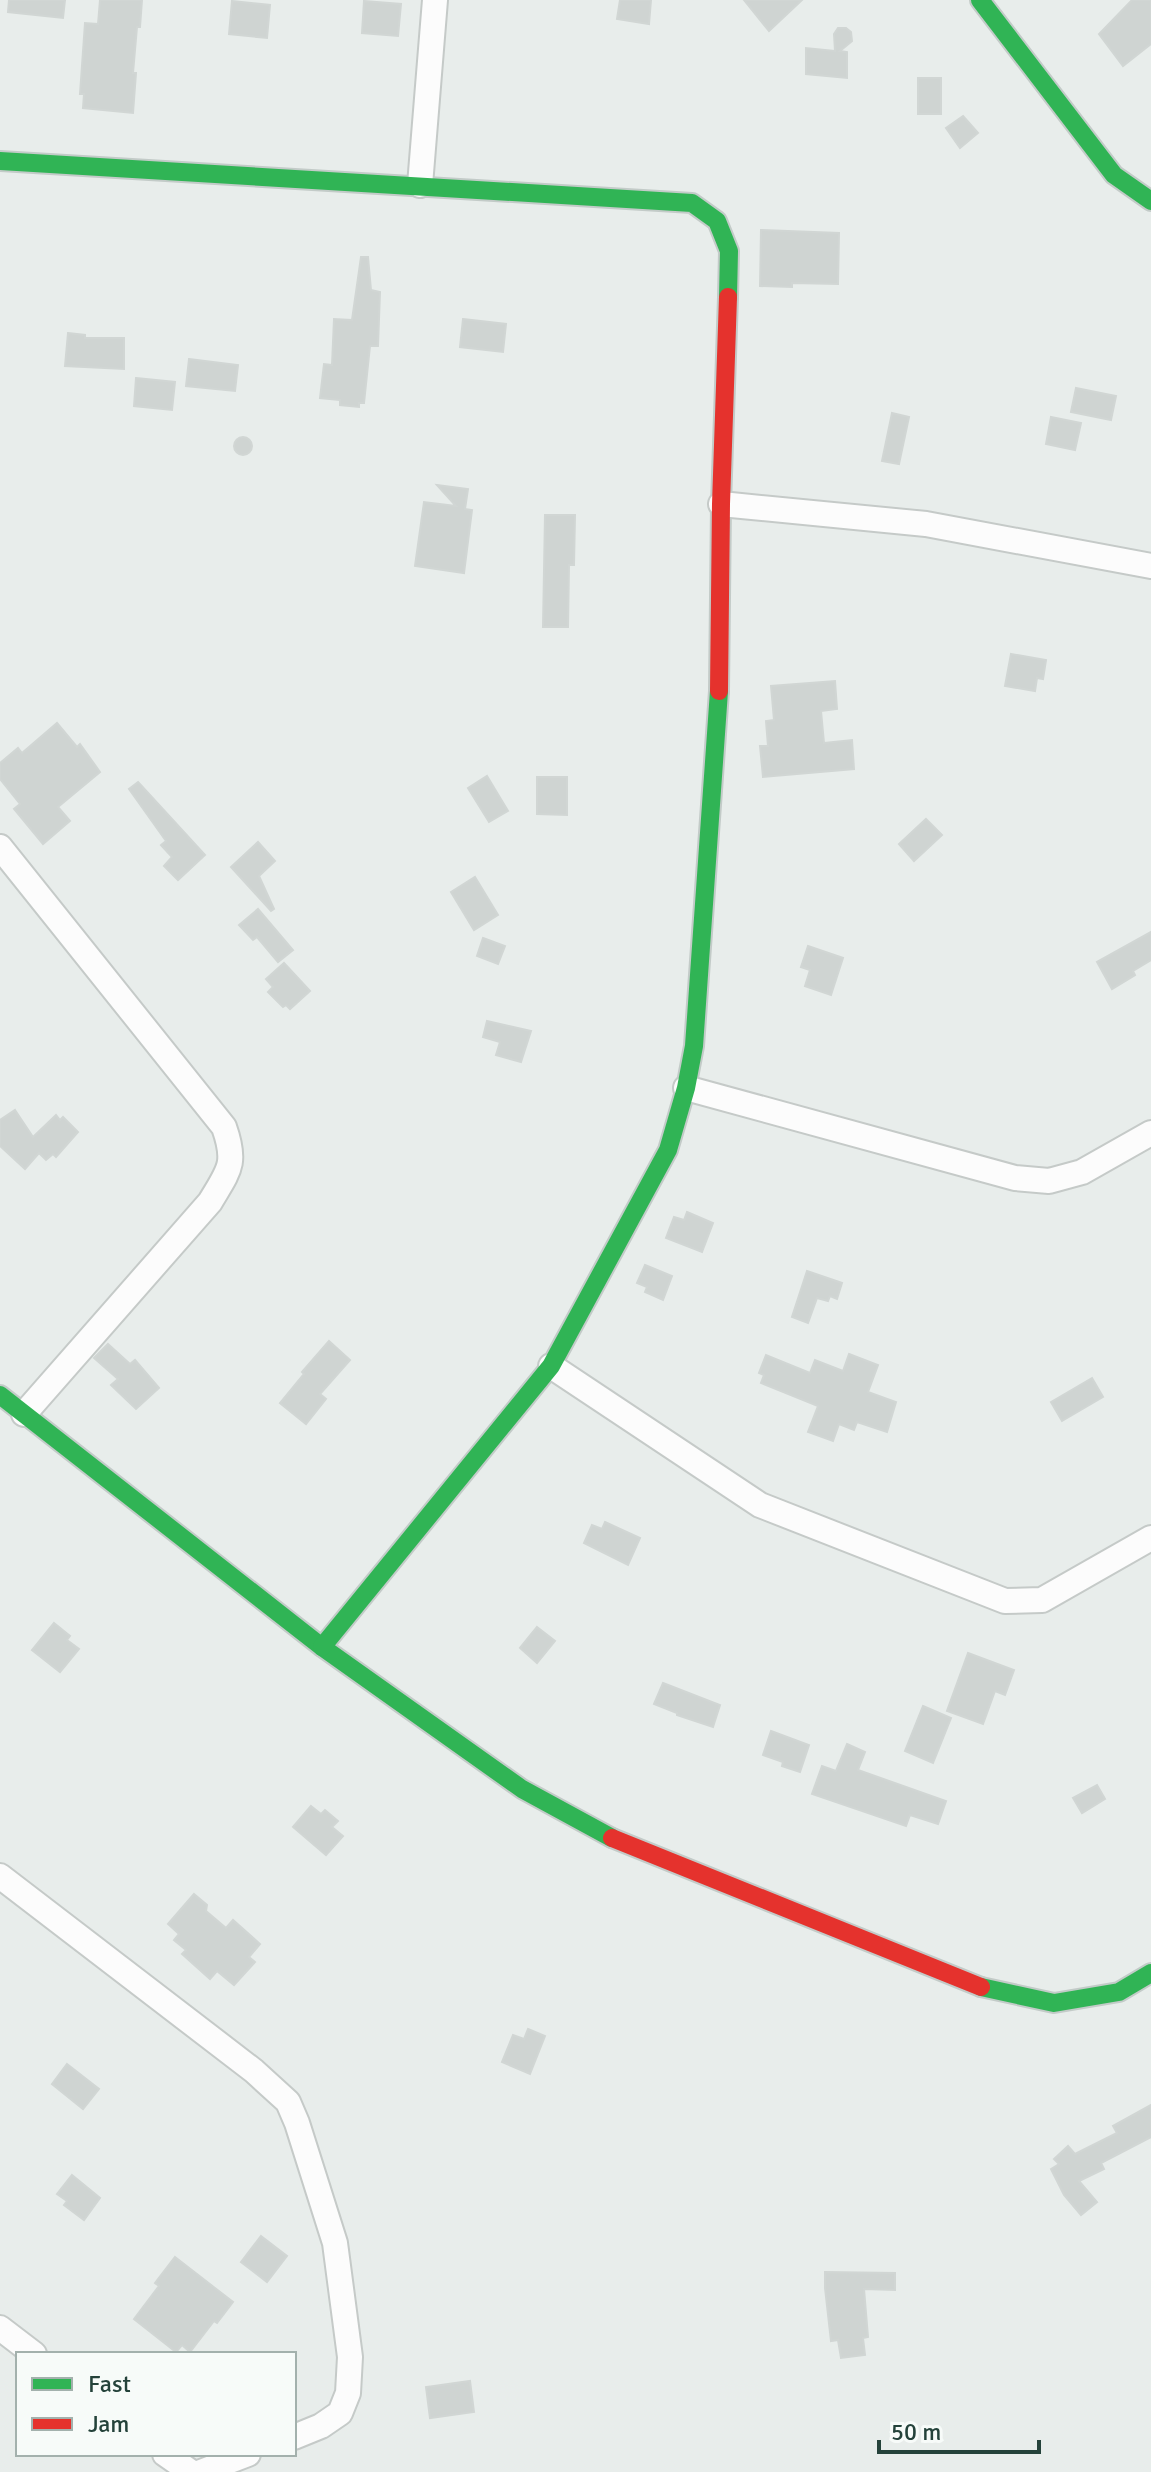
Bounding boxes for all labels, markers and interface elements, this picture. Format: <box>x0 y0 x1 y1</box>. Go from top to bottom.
legend <box>16 2352 296 2456</box>
text: Fast <box>88 2369 131 2399</box>
scale bar <box>879 2404 1039 2454</box>
text: Jam <box>88 2409 129 2439</box>
text: 50 m <box>891 2417 941 2447</box>

